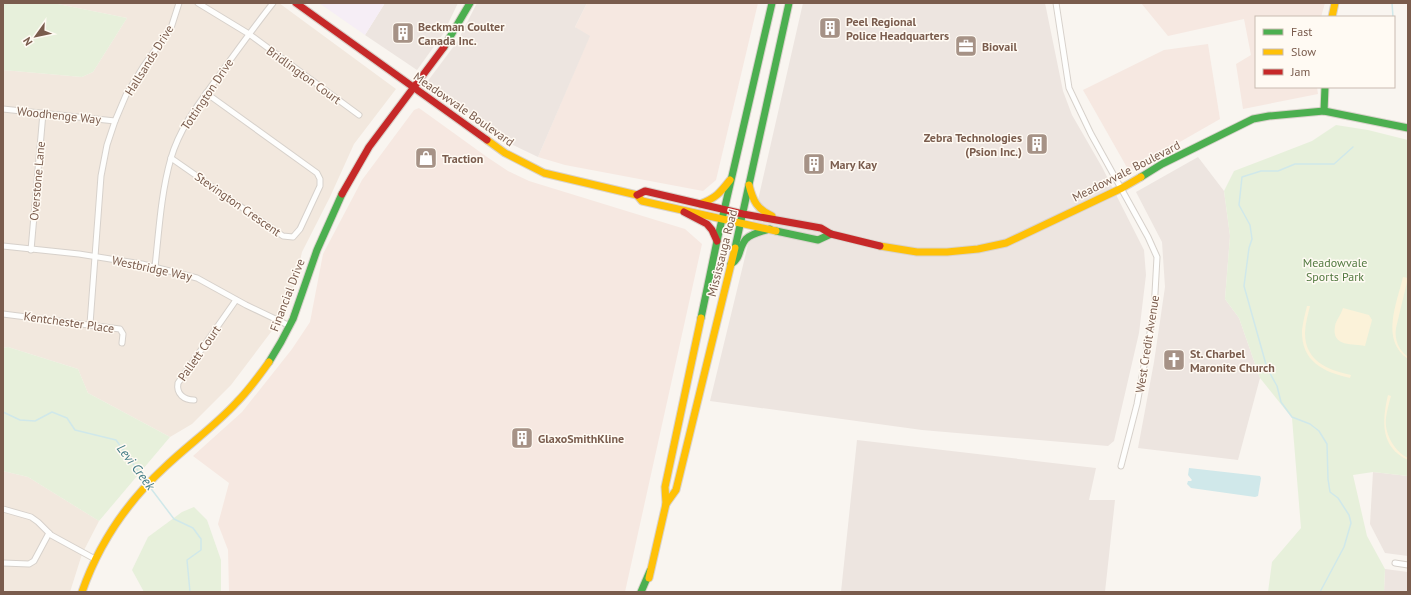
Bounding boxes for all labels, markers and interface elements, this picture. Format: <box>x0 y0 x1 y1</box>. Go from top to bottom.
place label: Peel Regional Police Headquarters <box>846 14 949 43</box>
building icon: Peel Regional Police Headquarters <box>817 15 843 41</box>
north arrow <box>16 16 56 56</box>
legend <box>1255 16 1395 88</box>
place label: Beckman Coulter Canada Inc. <box>418 19 505 48</box>
building icon: Beckman Coulter Canada Inc. <box>390 20 416 46</box>
street label: Hallsands Drive <box>121 22 177 98</box>
text: Fast <box>1291 24 1312 39</box>
office icon: Biovail <box>953 33 979 59</box>
text: N <box>20 35 35 48</box>
place label: Biovail <box>982 39 1018 54</box>
street label: Bridlington Court <box>264 43 344 107</box>
text: Slow <box>1291 44 1316 59</box>
street label: Tottington Drive <box>178 55 236 133</box>
text: Jam <box>1290 64 1310 79</box>
street label: Meadowvale Boulevard <box>411 69 517 149</box>
street label: Woodhenge Way <box>16 103 102 127</box>
place label: Zebra Technologies (Psion Inc.) <box>924 130 1022 159</box>
building icon: Zebra Technologies (Psion Inc.) <box>1024 131 1050 157</box>
street label: Meadowvale Boulevard <box>1069 137 1183 205</box>
street label: Overstone Lane <box>26 141 48 221</box>
shop icon: Traction <box>413 145 439 171</box>
place label: Traction <box>442 151 483 166</box>
building icon: Mary Kay <box>801 151 827 177</box>
place label: Mary Kay <box>830 157 877 172</box>
street label: Stevington Crescent <box>192 169 284 239</box>
street label: Mississauga Road <box>704 208 740 298</box>
street label: Westbridge Way <box>111 252 194 284</box>
park label: Meadowvale Sports Park <box>1303 255 1367 284</box>
street label: Financial Drive <box>266 257 308 333</box>
street label: West Credit Avenue <box>1132 294 1162 394</box>
street label: Kentchester Place <box>23 308 115 336</box>
street label: Pallett Court <box>174 322 224 384</box>
place label: St. Charbel Maronite Church <box>1190 346 1275 375</box>
church icon: St. Charbel Maronite Church <box>1161 347 1187 373</box>
building icon: GlaxoSmithKline <box>509 425 535 451</box>
place label: GlaxoSmithKline <box>538 431 624 446</box>
water label: Levi Creek <box>113 441 160 494</box>

